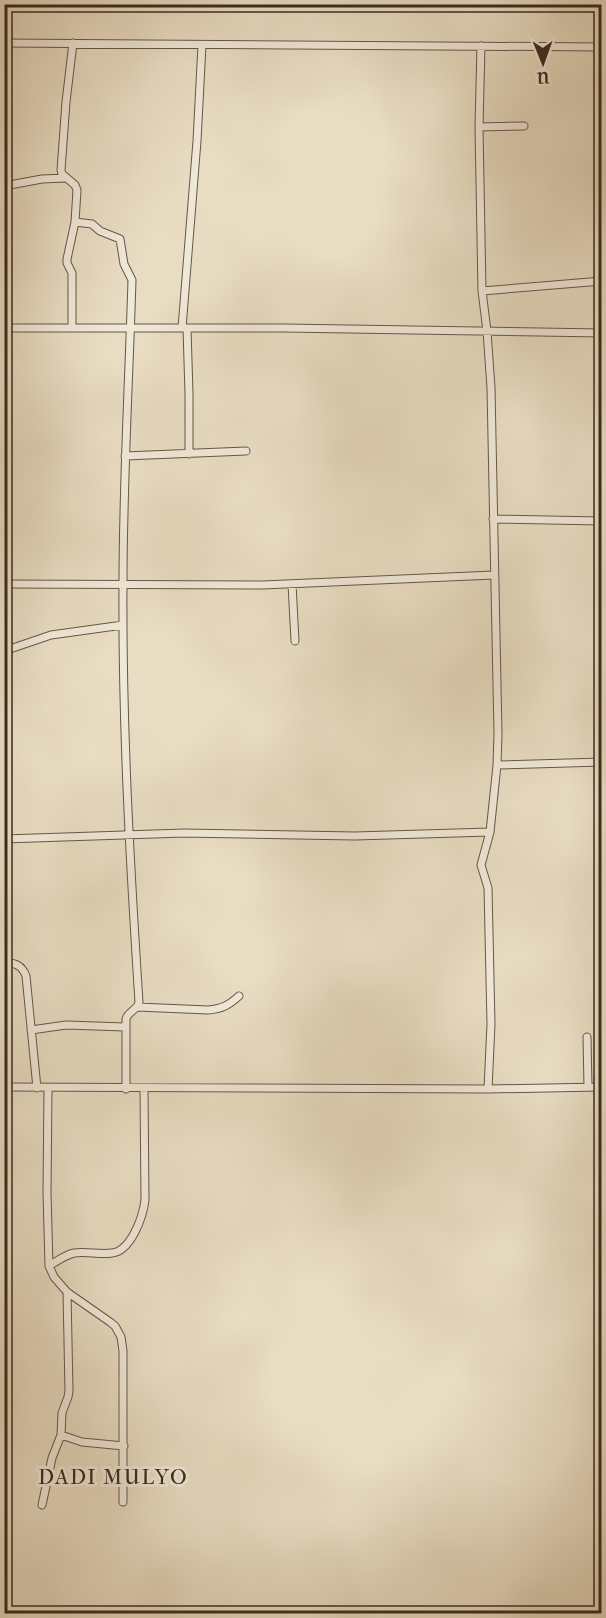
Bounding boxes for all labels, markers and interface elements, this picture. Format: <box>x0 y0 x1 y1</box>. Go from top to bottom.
north arrow <box>513 33 573 93</box>
text: U <box>536 68 551 87</box>
district label: DADI MULYO <box>38 1465 188 1489</box>

